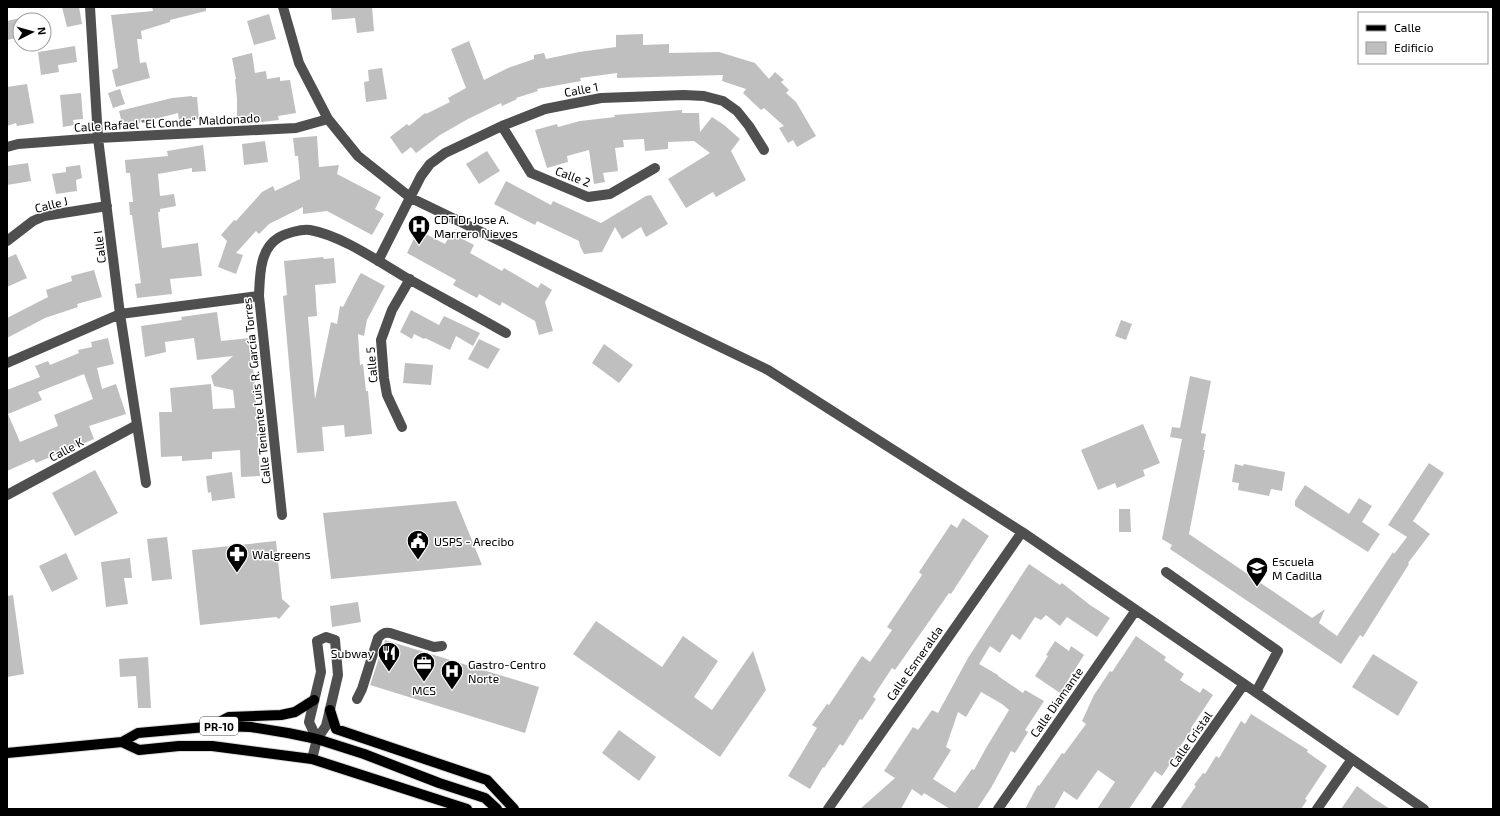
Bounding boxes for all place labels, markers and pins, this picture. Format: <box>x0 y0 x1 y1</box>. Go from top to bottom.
place label: CDT Dr Jose A. Marrero Nieves <box>434 212 518 240</box>
hospital icon: CDT Dr Jose A. Marrero Nieves <box>406 213 432 246</box>
public building icon: USPS - Arecibo <box>405 528 431 561</box>
place label: USPS - Arecibo <box>434 534 514 548</box>
pharmacy icon: Walgreens <box>224 541 250 574</box>
place label: Walgreens <box>252 547 311 561</box>
place label: Escuela M Cadilla <box>1272 554 1322 582</box>
school or university icon: Escuela M Cadilla <box>1244 555 1270 588</box>
restaurant icon: Subway <box>376 640 402 673</box>
place label: Subway <box>331 646 375 660</box>
office icon: MCS <box>411 650 437 683</box>
place label: Gastro-Centro Norte <box>468 657 546 685</box>
hospital icon: Gastro-Centro Norte <box>439 658 465 691</box>
place label: MCS <box>412 683 436 697</box>

